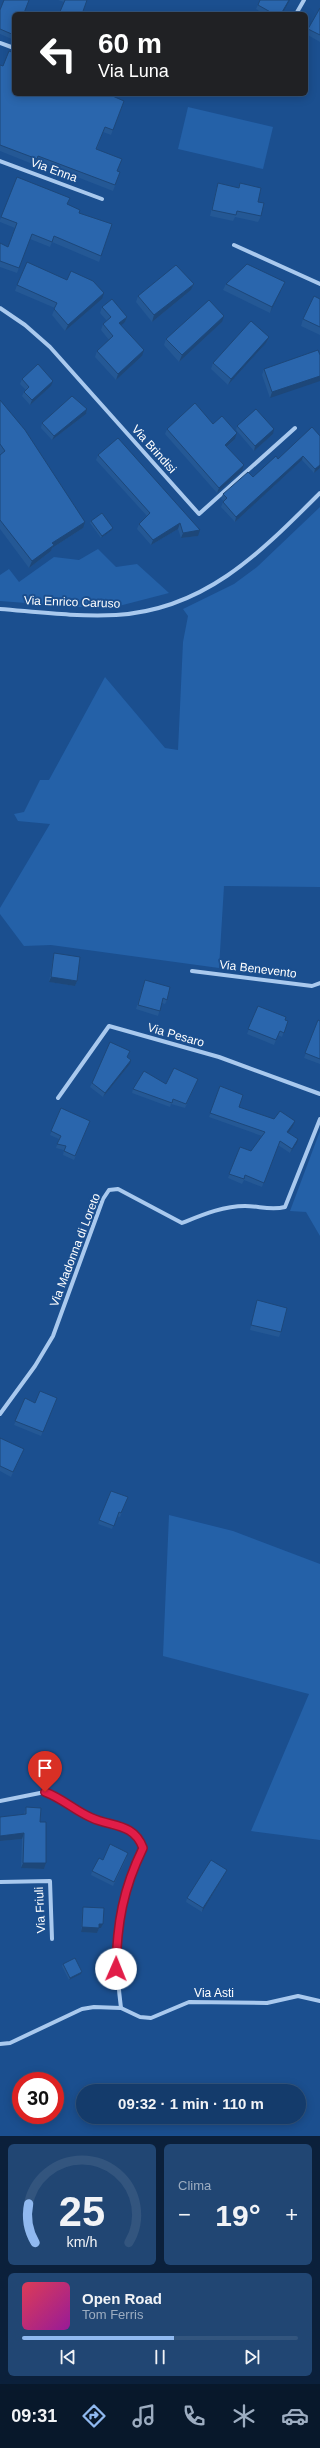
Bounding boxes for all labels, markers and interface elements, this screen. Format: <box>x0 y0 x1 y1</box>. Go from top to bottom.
icon: left <box>32 28 84 80</box>
text: 60 m <box>98 28 162 59</box>
text: Via Luna <box>98 61 169 81</box>
street label: Via Enna <box>29 155 79 185</box>
street label: Via Brindisi <box>129 422 179 476</box>
street label: Via Enrico Caruso <box>24 593 121 611</box>
street label: Via Benevento <box>219 957 298 981</box>
street label: Via Pesaro <box>146 1020 206 1050</box>
street label: Via Madonna di Loreto <box>47 1191 103 1309</box>
pin <box>28 1751 62 1792</box>
icon: arrive <box>34 1757 56 1779</box>
street label: Via Friuli <box>32 1886 48 1934</box>
position arrow <box>95 1948 137 1990</box>
street label: Via Asti <box>194 1986 234 2000</box>
speed limit sign: 30 <box>12 2072 64 2124</box>
text: 09:32 · 1 min · 110 m <box>118 2095 264 2112</box>
text: Clima <box>178 2178 211 2193</box>
text: 25 <box>59 2187 105 2234</box>
text: 19° <box>215 2199 261 2232</box>
text: − <box>178 2202 191 2227</box>
text: + <box>285 2202 298 2227</box>
text: km/h <box>67 2233 98 2249</box>
text: Open Road <box>82 2290 162 2307</box>
text: Tom Ferris <box>82 2307 143 2322</box>
icon: previous <box>57 2346 79 2368</box>
icon: pause <box>149 2346 171 2368</box>
icon: next <box>241 2346 263 2368</box>
icon: directions <box>80 2402 108 2430</box>
icon: music <box>130 2402 158 2430</box>
icon: phone <box>180 2402 208 2430</box>
icon: climate <box>230 2402 258 2430</box>
icon: car <box>281 2402 309 2430</box>
text: 09:31 <box>11 2406 57 2426</box>

